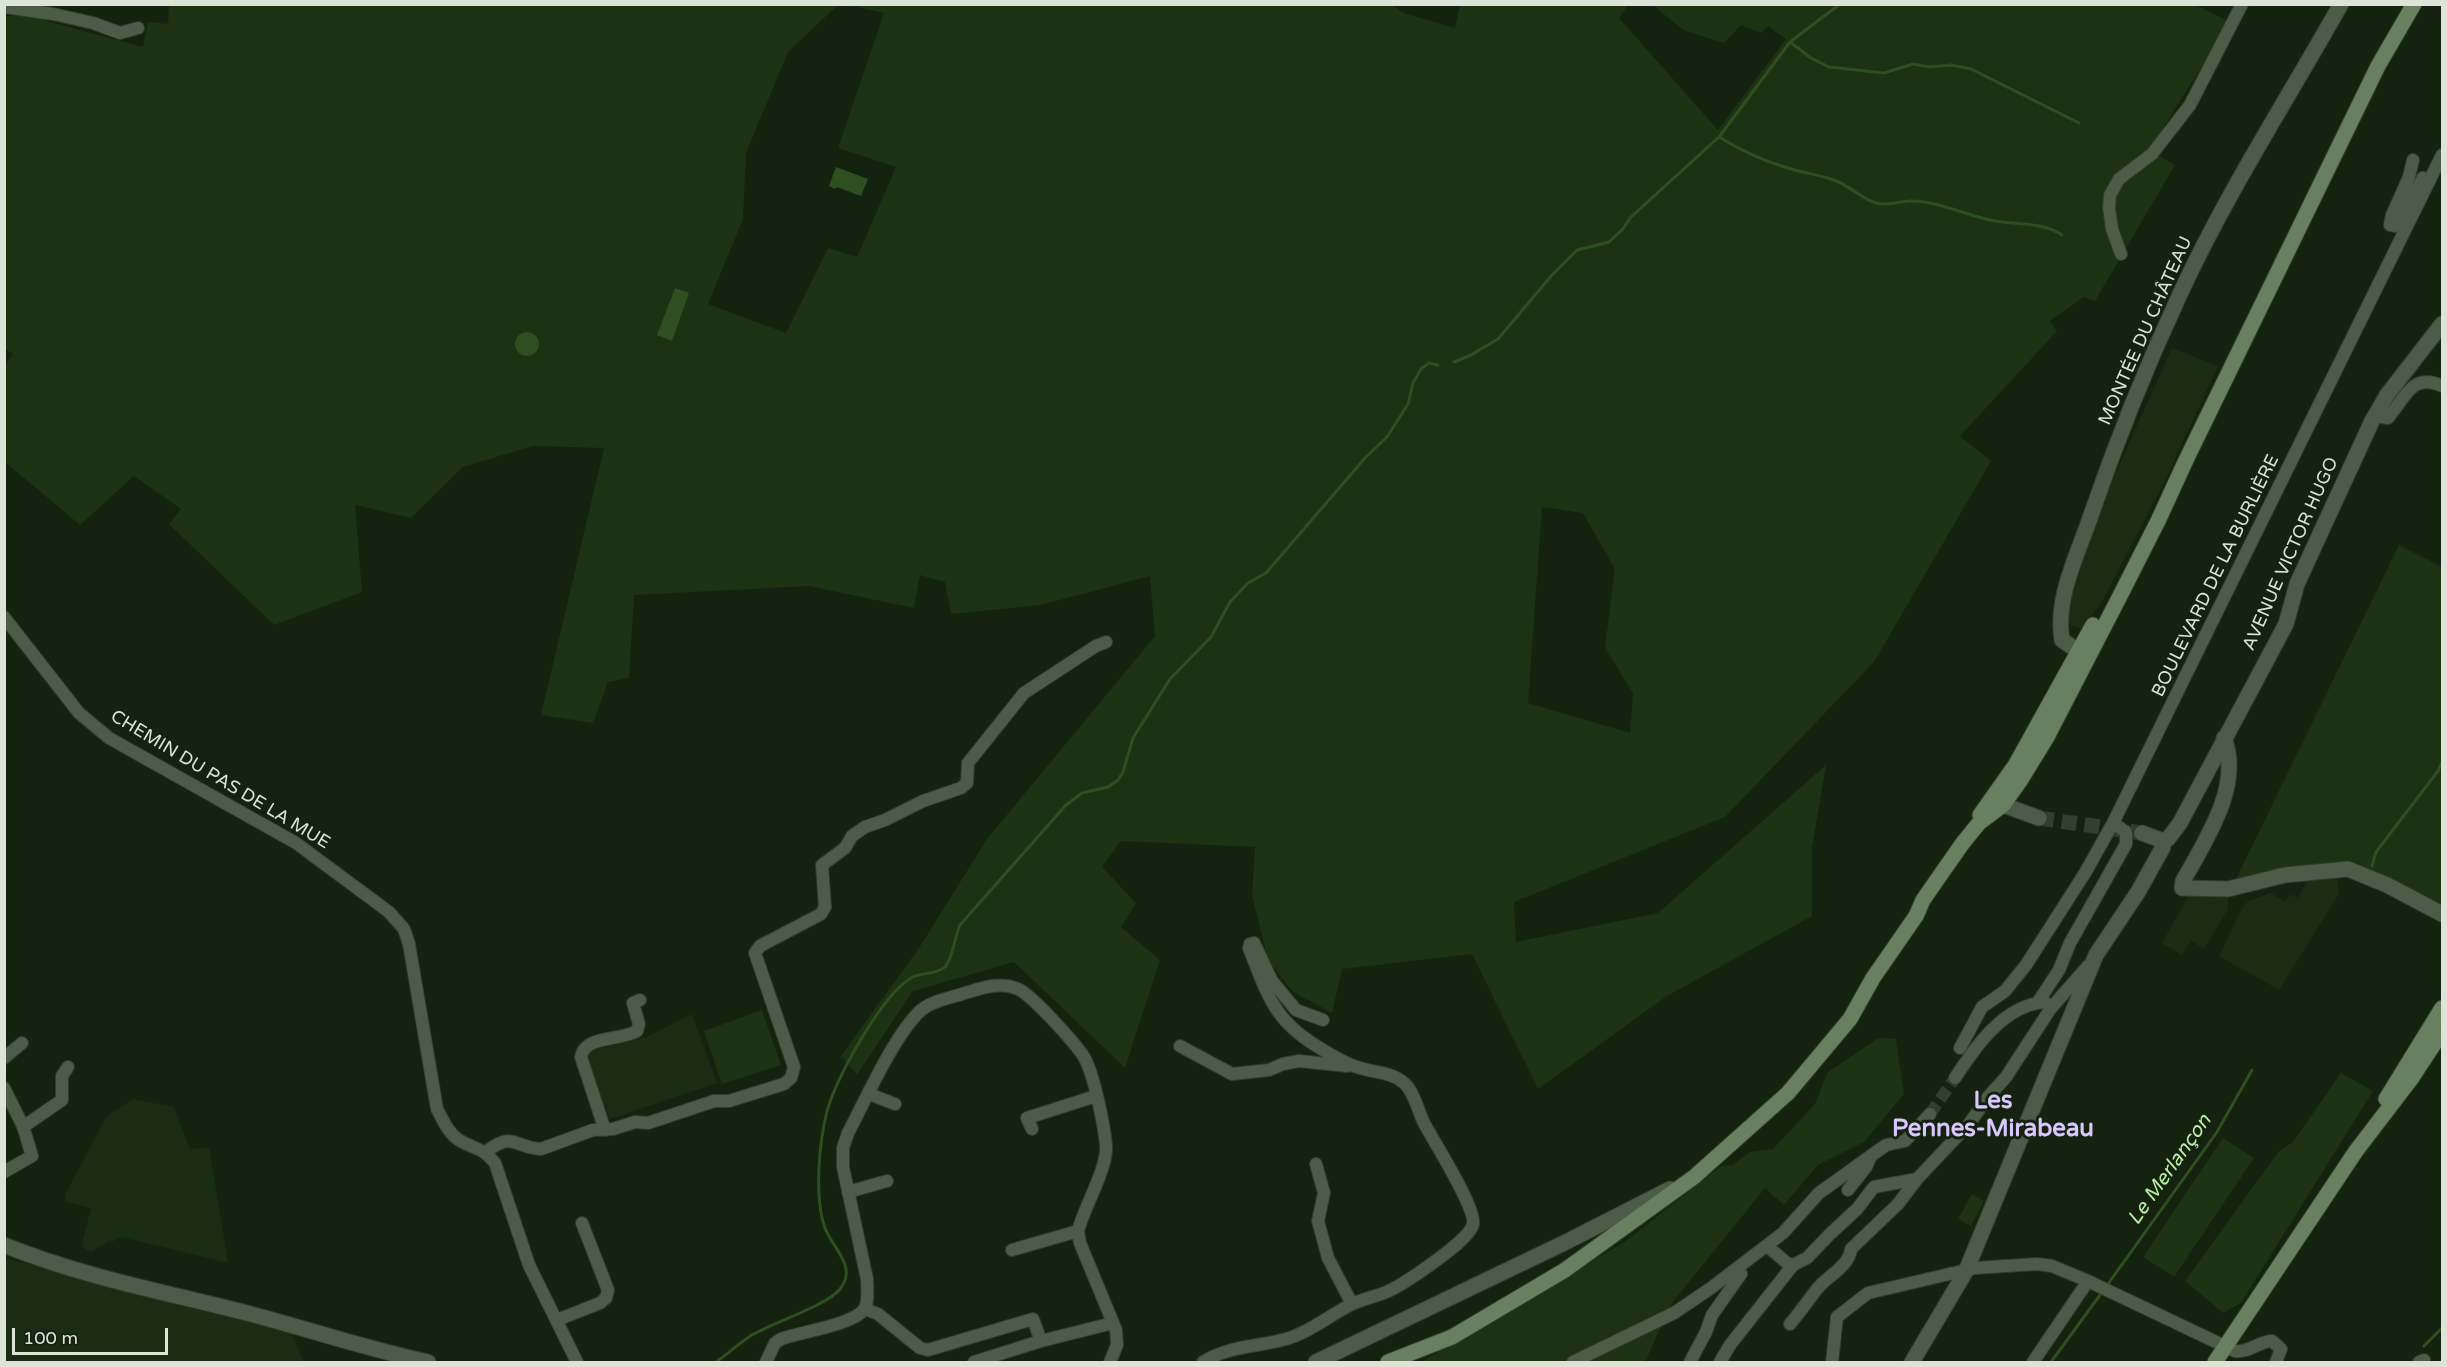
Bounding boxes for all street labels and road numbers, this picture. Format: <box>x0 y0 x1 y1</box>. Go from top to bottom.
street label: MONTÉE DU CHÂTEAU <box>2095 233 2197 429</box>
street label: BOULEVARD DE LA BURLIÈRE <box>2148 451 2284 701</box>
street label: AVENUE VICTOR HUGO <box>2239 454 2343 654</box>
street label: CHEMIN DU PAS DE LA MUE <box>106 706 334 854</box>

